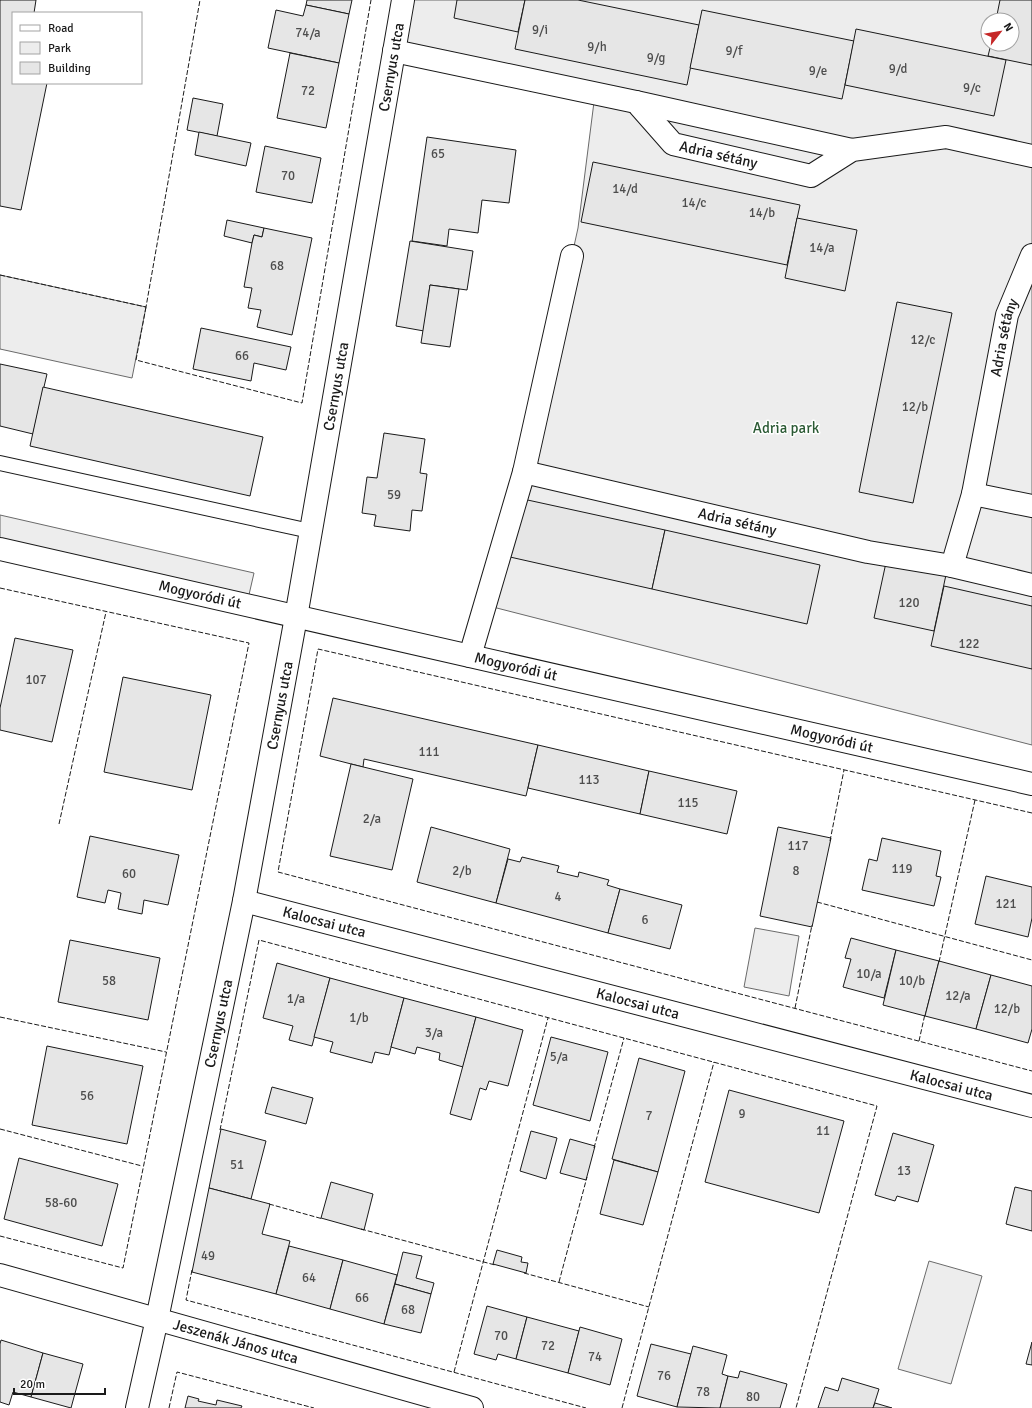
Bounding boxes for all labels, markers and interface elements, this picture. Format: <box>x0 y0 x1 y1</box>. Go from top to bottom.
legend <box>12 12 142 84</box>
north arrow <box>980 12 1020 52</box>
text: N <box>1001 20 1016 34</box>
text: Road <box>48 21 74 36</box>
street label: Csernyus utca <box>375 21 408 113</box>
house number: 9/i <box>532 22 548 38</box>
house number: 74/a <box>295 25 321 41</box>
house number: 9/h <box>587 39 607 55</box>
text: Park <box>48 41 71 56</box>
house number: 9/f <box>726 43 743 59</box>
house number: 9/g <box>647 50 665 66</box>
text: Building <box>48 61 91 76</box>
house number: 9/d <box>889 61 907 77</box>
house number: 9/e <box>809 63 827 79</box>
house number: 9/c <box>963 80 981 96</box>
house number: 72 <box>301 83 315 99</box>
street label: Adria sétány <box>678 137 759 172</box>
house number: 65 <box>431 146 445 162</box>
house number: 70 <box>281 168 295 184</box>
house number: 14/d <box>612 181 638 197</box>
house number: 14/c <box>682 195 706 211</box>
house number: 14/b <box>749 205 775 221</box>
house number: 14/a <box>809 240 835 256</box>
house number: 68 <box>270 258 284 274</box>
street label: Adria sétány <box>987 296 1022 378</box>
house number: 12/c <box>911 332 935 348</box>
street label: Csernyus utca <box>319 341 353 432</box>
house number: 66 <box>235 348 249 364</box>
house number: 12/b <box>902 399 928 415</box>
park label: Adria park <box>753 419 820 437</box>
house number: 59 <box>387 487 401 503</box>
street label: Adria sétány <box>696 504 778 539</box>
street label: Mogyoródi út <box>157 576 243 613</box>
house number: 120 <box>898 595 920 611</box>
house number: 122 <box>958 636 980 652</box>
street label: Mogyoródi út <box>473 648 559 685</box>
street label: Csernyus utca <box>263 660 297 751</box>
house number: 107 <box>25 672 47 688</box>
street label: Mogyoródi út <box>789 720 875 757</box>
house number: 111 <box>418 744 440 760</box>
house number: 113 <box>578 772 600 788</box>
house number: 115 <box>677 795 699 811</box>
house number: 2/a <box>363 811 381 827</box>
house number: 117 <box>787 838 809 854</box>
house number: 119 <box>891 861 913 877</box>
house number: 2/b <box>452 863 472 879</box>
house number: 8 <box>792 863 800 879</box>
house number: 60 <box>122 866 136 882</box>
house number: 4 <box>554 889 562 905</box>
house number: 121 <box>995 896 1017 912</box>
street label: Kalocsai utca <box>281 902 368 941</box>
house number: 6 <box>641 912 649 928</box>
house number: 10/a <box>856 966 882 982</box>
house number: 58 <box>102 973 116 989</box>
house number: 10/b <box>899 973 925 989</box>
street label: Csernyus utca <box>201 978 236 1069</box>
street label: Kalocsai utca <box>594 984 681 1023</box>
house number: 12/a <box>945 988 971 1004</box>
house number: 1/a <box>287 991 305 1007</box>
house number: 12/b <box>994 1001 1020 1017</box>
house number: 1/b <box>349 1010 369 1026</box>
house number: 3/a <box>425 1025 443 1041</box>
house number: 5/a <box>550 1049 568 1065</box>
street label: Kalocsai utca <box>908 1066 995 1104</box>
house number: 56 <box>80 1088 94 1104</box>
house number: 9 <box>738 1106 746 1122</box>
house number: 7 <box>645 1108 653 1124</box>
house number: 11 <box>816 1123 830 1139</box>
house number: 51 <box>230 1157 244 1173</box>
house number: 13 <box>897 1163 911 1179</box>
house number: 58-60 <box>45 1195 77 1211</box>
house number: 49 <box>201 1248 215 1264</box>
house number: 64 <box>302 1270 316 1286</box>
house number: 66 <box>355 1290 369 1306</box>
house number: 68 <box>401 1302 415 1318</box>
street label: Jeszenák János utca <box>171 1315 300 1368</box>
house number: 70 <box>494 1328 508 1344</box>
house number: 72 <box>541 1338 555 1354</box>
house number: 74 <box>588 1349 602 1365</box>
house number: 76 <box>657 1368 671 1384</box>
scale bar <box>14 1370 105 1396</box>
text: 20 m <box>20 1377 45 1392</box>
house number: 78 <box>696 1384 710 1400</box>
house number: 80 <box>746 1389 760 1405</box>

